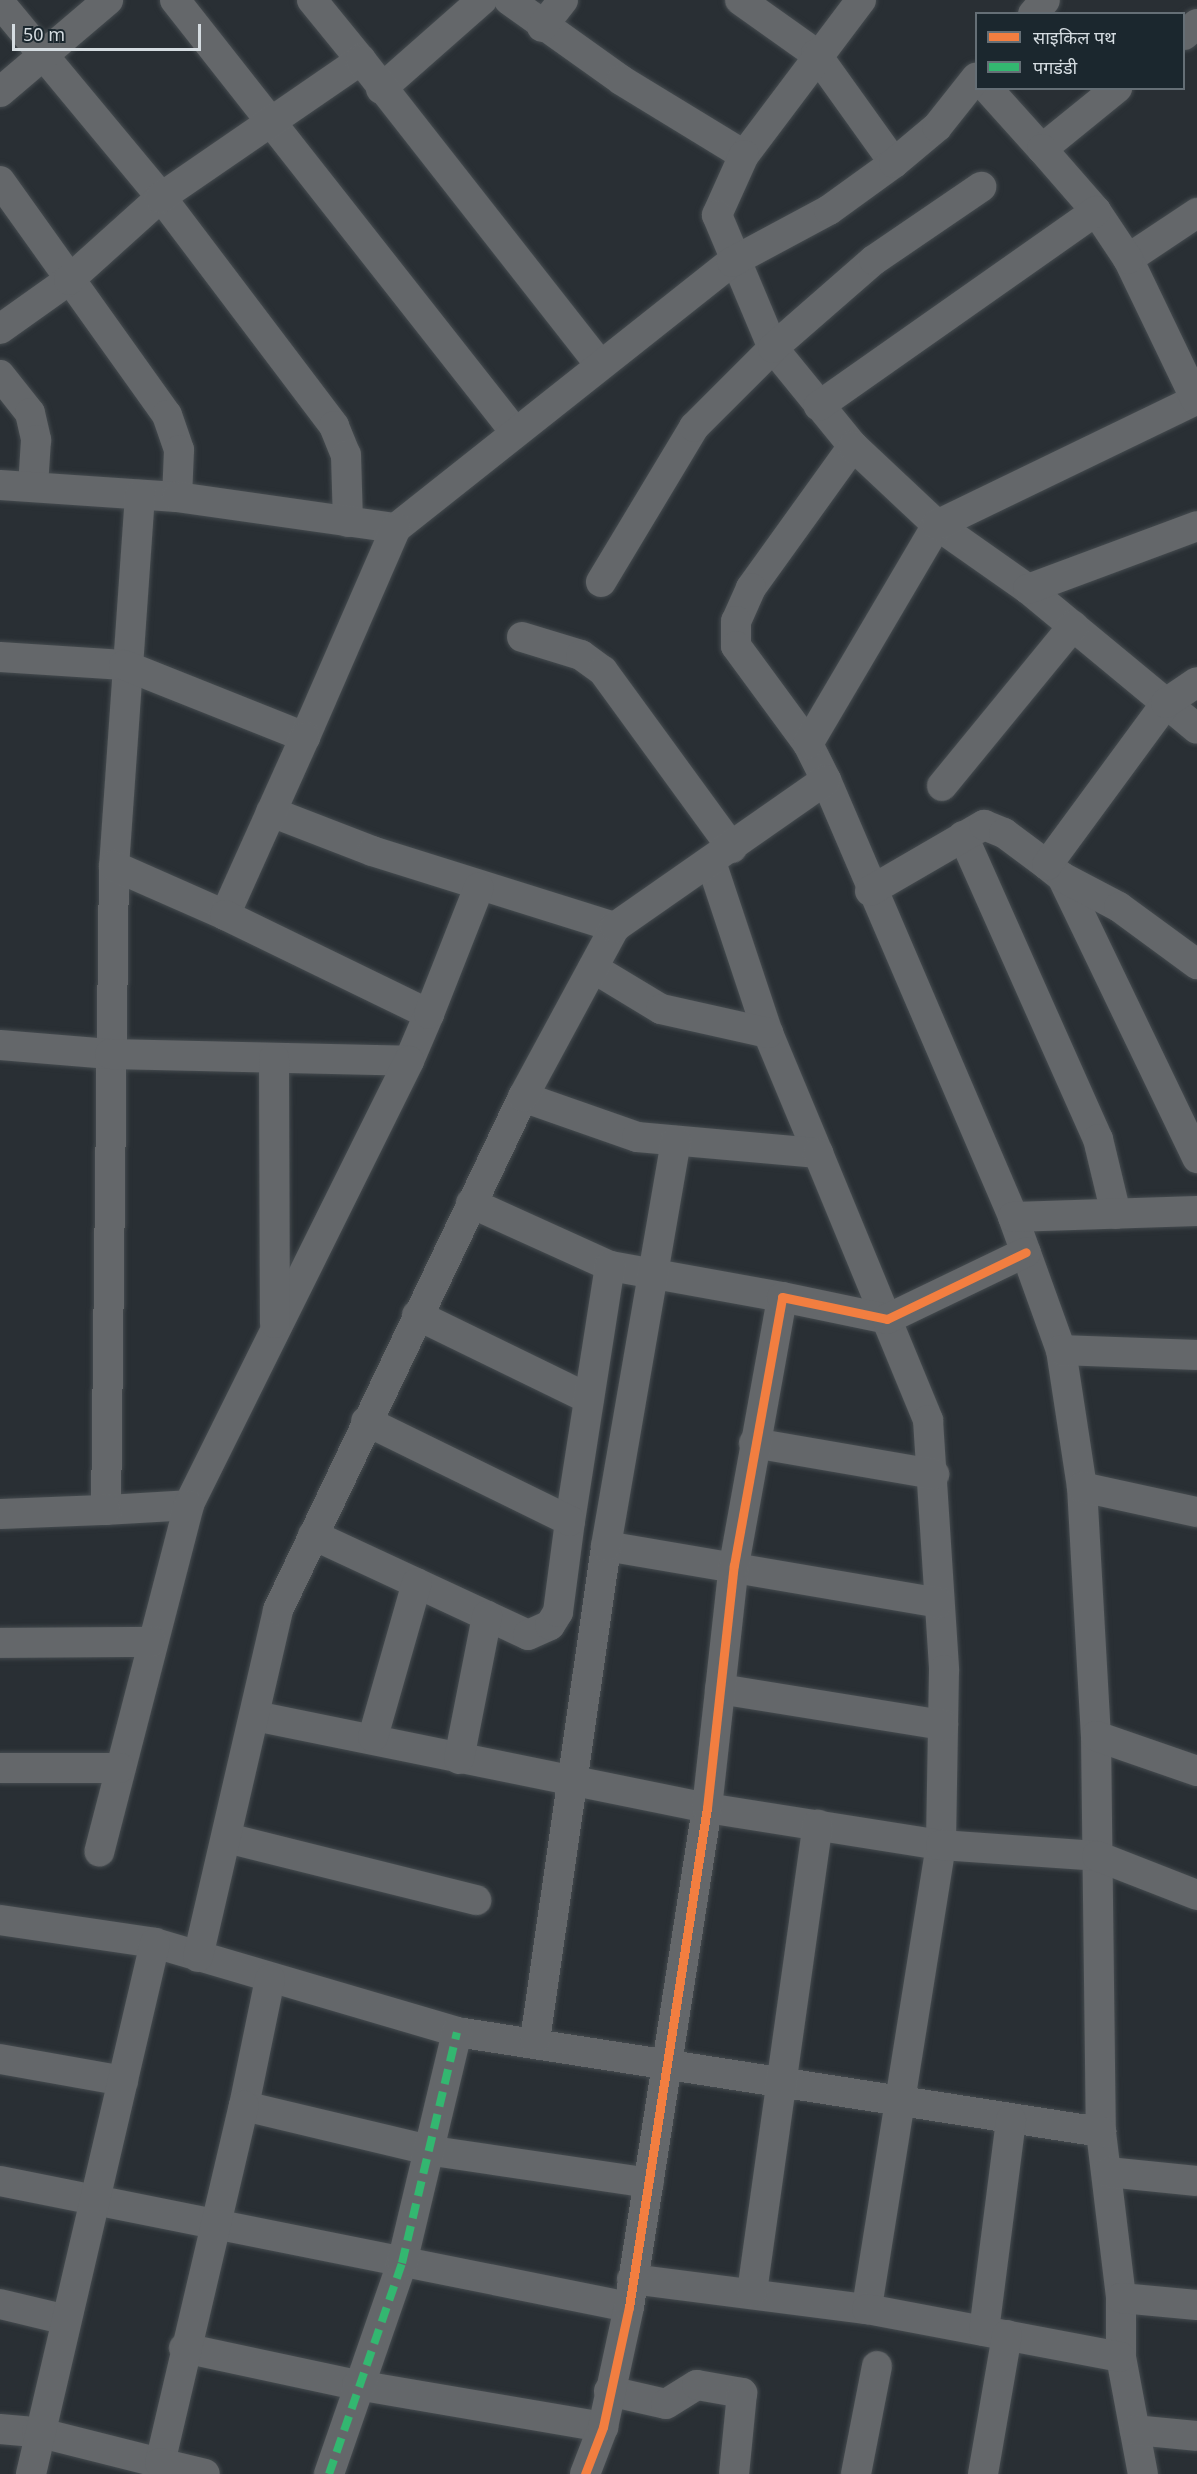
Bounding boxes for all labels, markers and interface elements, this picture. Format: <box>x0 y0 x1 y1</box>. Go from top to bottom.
scale bar <box>15 12 204 50</box>
legend <box>975 12 1185 90</box>
text: 50 m <box>23 22 65 46</box>
text: साइकिल पथ <box>1033 25 1116 49</box>
text: पगडंडी <box>1033 55 1077 79</box>

